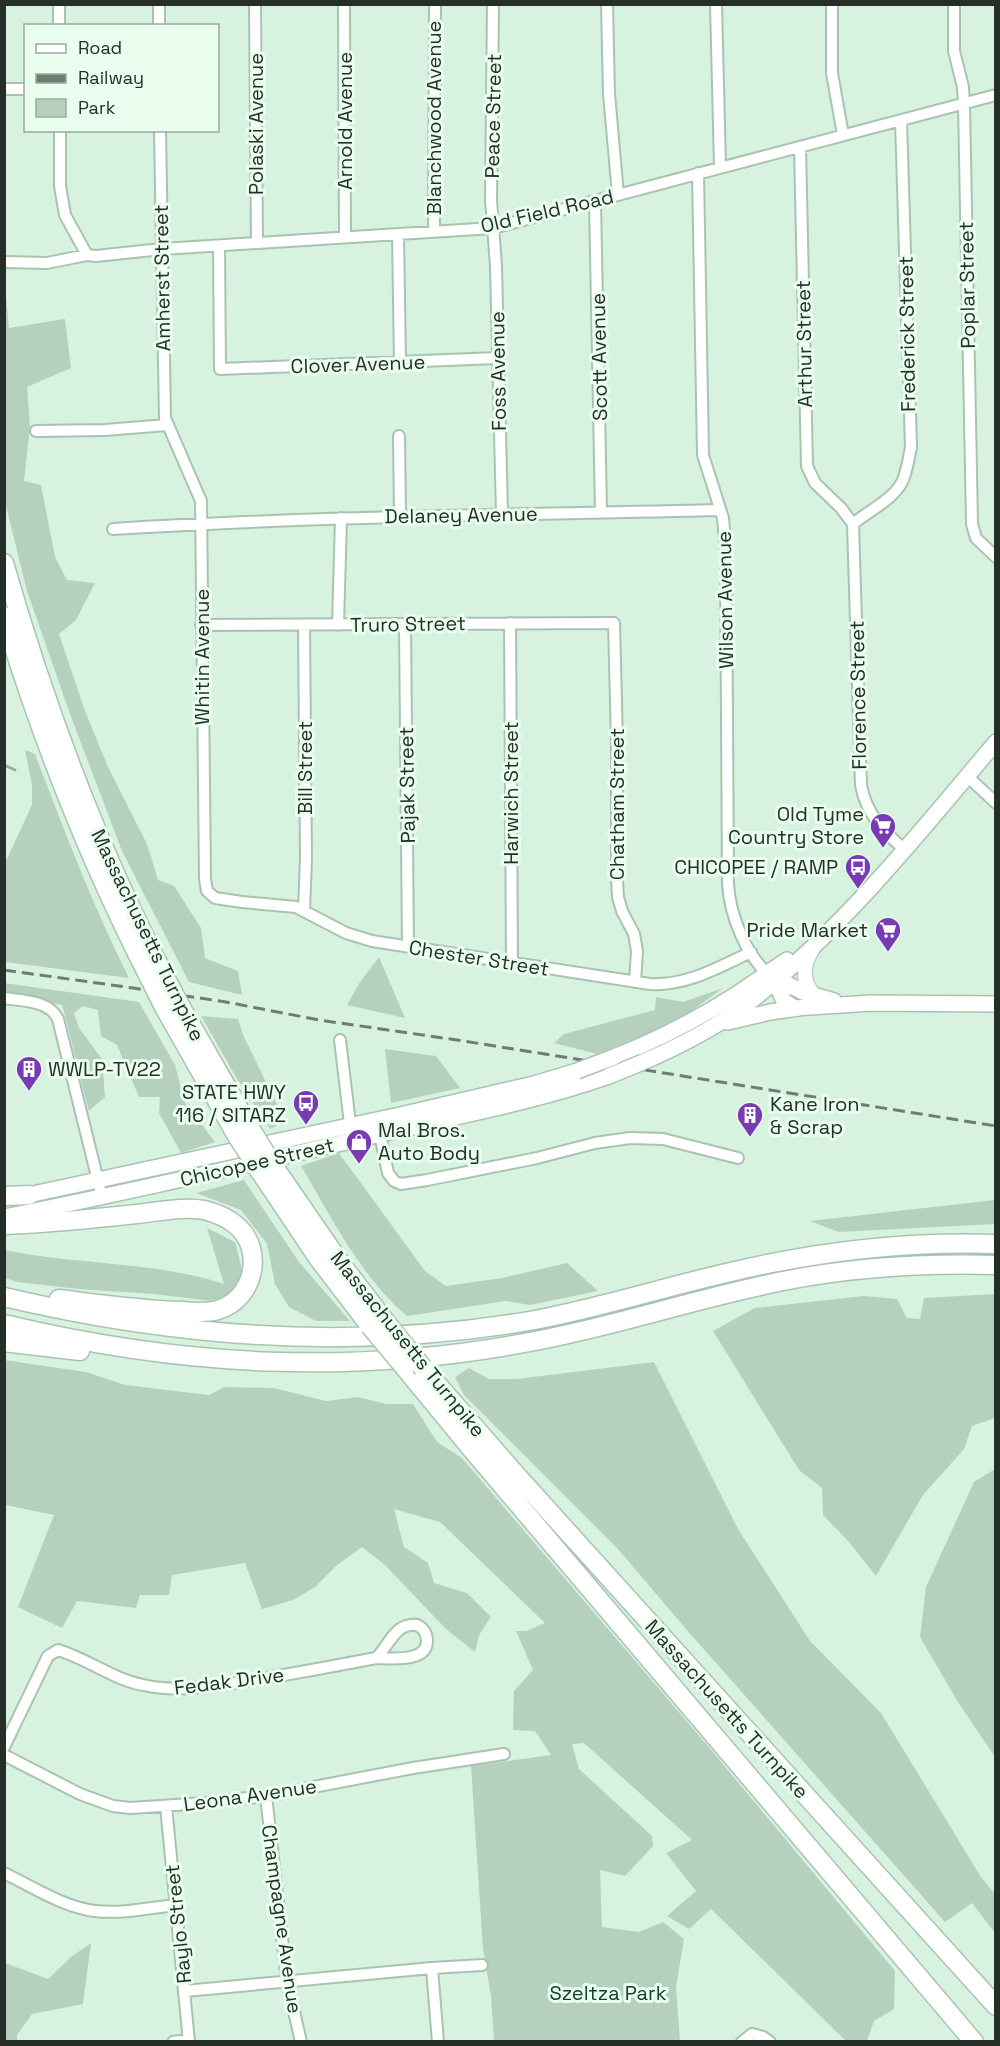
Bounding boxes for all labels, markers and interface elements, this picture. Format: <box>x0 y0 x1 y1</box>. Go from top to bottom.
street label: Blanchwood Avenue <box>421 21 447 215</box>
legend <box>24 24 219 132</box>
text: Road <box>78 36 122 59</box>
street label: Arnold Avenue <box>332 52 358 190</box>
street label: Polaski Avenue <box>243 53 269 195</box>
street label: Peace Street <box>479 53 507 179</box>
text: Railway <box>78 66 144 89</box>
text: Park <box>78 96 116 119</box>
street label: Old Field Road <box>478 183 616 239</box>
street label: Amherst Street <box>148 204 176 352</box>
street label: Poplar Street <box>953 221 981 349</box>
street label: Frederick Street <box>893 256 921 412</box>
street label: Arthur Street <box>790 280 818 408</box>
street label: Scott Avenue <box>585 293 613 421</box>
street label: Foss Avenue <box>484 311 512 431</box>
street label: Clover Avenue <box>290 349 426 379</box>
street label: Delaney Avenue <box>384 501 538 529</box>
street label: Wilson Avenue <box>711 531 739 669</box>
street label: Whitin Avenue <box>189 589 215 725</box>
street label: Truro Street <box>350 610 466 638</box>
street label: Florence Street <box>844 620 872 770</box>
street label: Bill Street <box>292 721 318 815</box>
street label: Harwich Street <box>498 721 524 865</box>
street label: Pajak Street <box>393 726 421 844</box>
street label: Chatham Street <box>604 728 630 880</box>
place label: Old Tyme Country Store <box>728 801 864 850</box>
supermarket icon: Old Tyme Country Store <box>868 811 898 849</box>
street label: Massachusetts Turnpike <box>85 825 211 1045</box>
bus stop icon: CHICOPEE / RAMP <box>843 852 873 890</box>
place label: CHICOPEE / RAMP <box>674 854 838 880</box>
supermarket icon: Pride Market <box>873 915 903 953</box>
place label: Pride Market <box>746 917 868 943</box>
street label: Chester Street <box>407 934 551 982</box>
building icon: WWLP-TV22 <box>14 1054 44 1092</box>
place label: WWLP-TV22 <box>48 1056 161 1082</box>
place label: STATE HWY 116 / SITARZ <box>175 1079 286 1128</box>
bus stop icon: STATE HWY 116 / SITARZ <box>291 1088 321 1126</box>
place label: Kane Iron & Scrap <box>770 1091 860 1140</box>
building icon: Kane Iron & Scrap <box>735 1100 765 1138</box>
place label: Mal Bros. Auto Body <box>378 1117 480 1166</box>
shop icon: Mal Bros. Auto Body <box>344 1127 374 1165</box>
street label: Chicopee Street <box>178 1132 336 1192</box>
street label: Massachusetts Turnpike <box>325 1245 491 1443</box>
street label: Massachusetts Turnpike <box>640 1614 814 1804</box>
street label: Fedak Drive <box>172 1661 286 1701</box>
street label: Leona Avenue <box>182 1773 318 1817</box>
street label: Champagne Avenue <box>256 1823 308 2015</box>
street label: Raylo Street <box>159 1863 197 1985</box>
park label: Szeltza Park <box>550 1980 667 2006</box>

